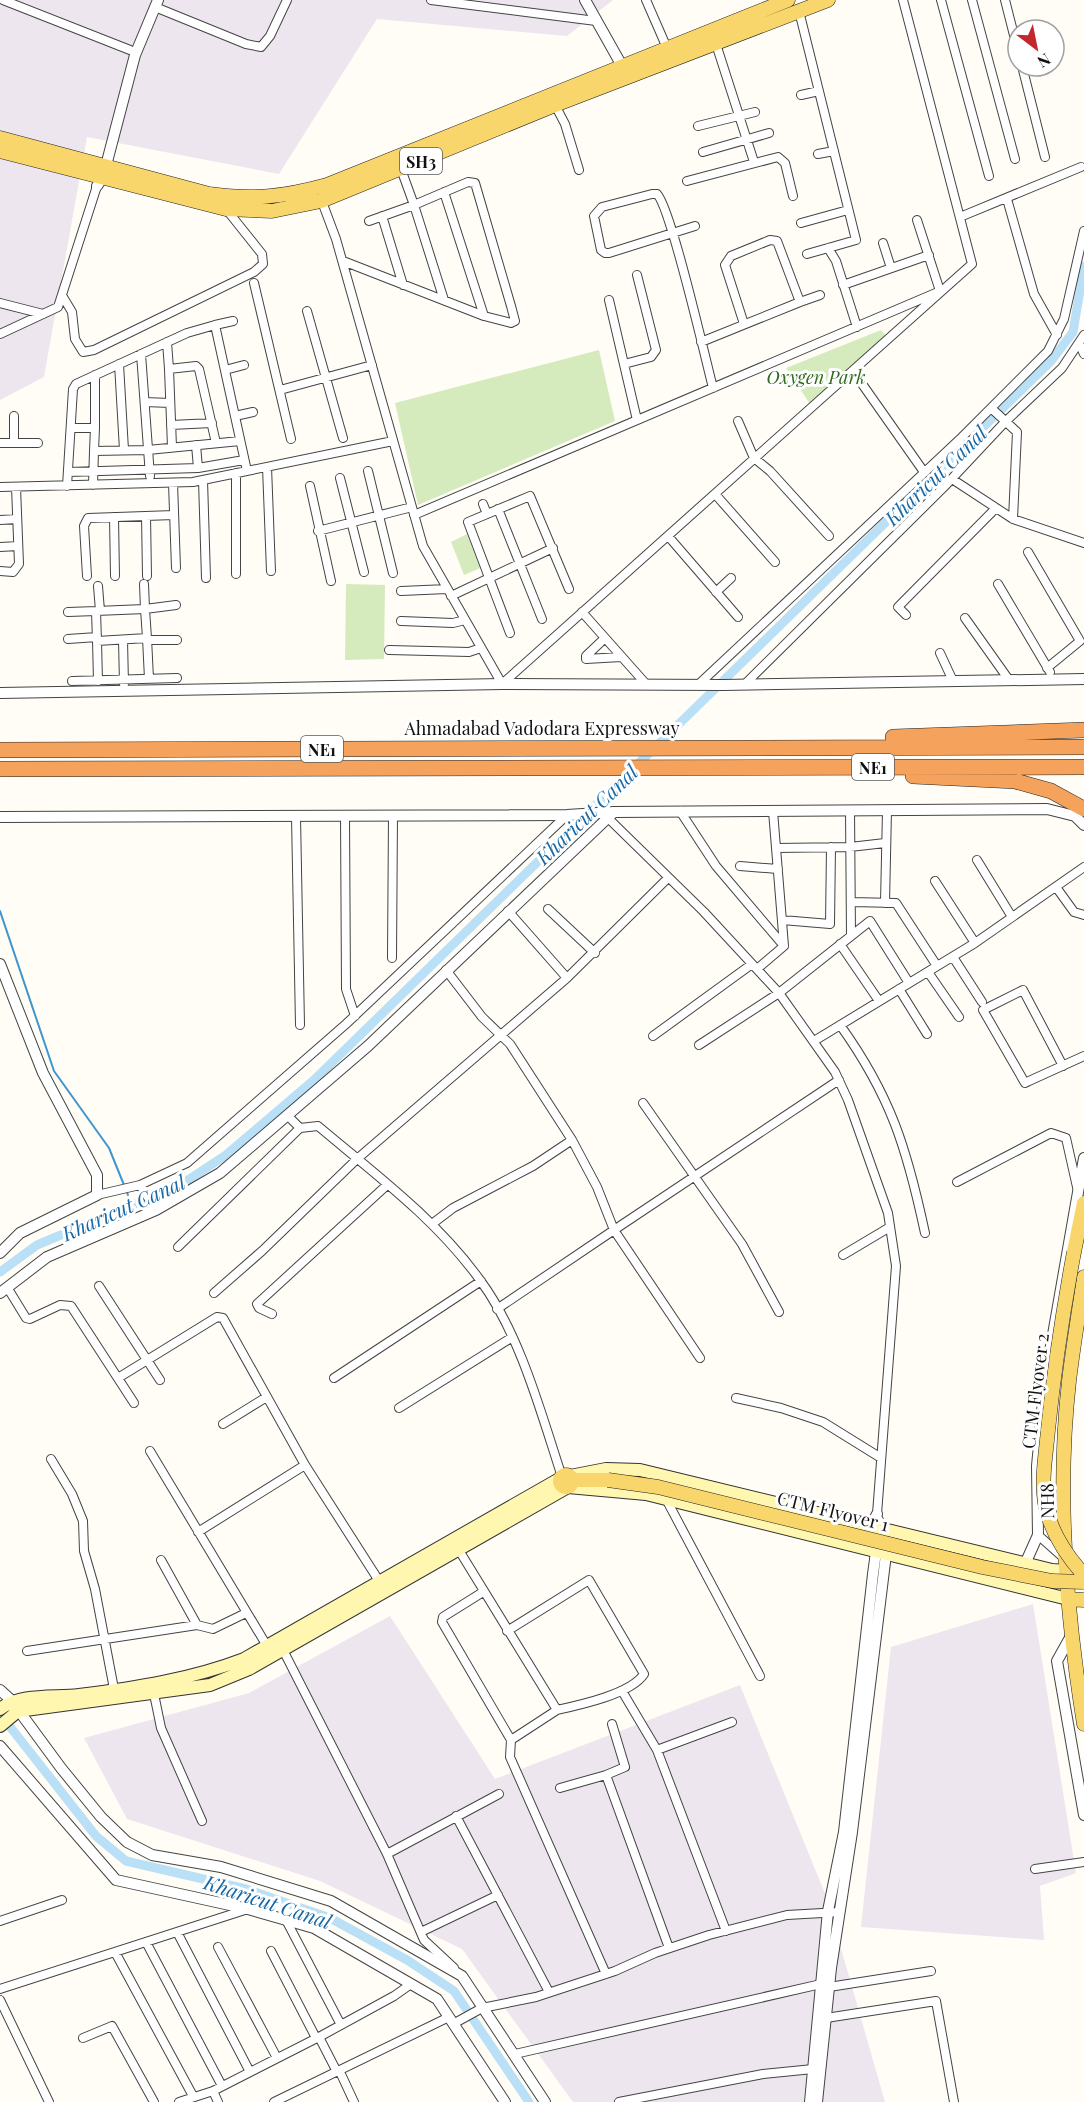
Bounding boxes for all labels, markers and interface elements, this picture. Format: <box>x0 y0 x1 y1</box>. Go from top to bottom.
north arrow <box>1006 18 1066 78</box>
text: N <box>1033 49 1055 73</box>
road number: SH3 <box>400 148 442 174</box>
park label: Oxygen Park <box>767 365 865 389</box>
water label: Kharicut Canal <box>877 418 993 531</box>
street label: Ahmadabad Vadodara Expressway <box>403 716 680 740</box>
road number: NE1 <box>301 736 343 762</box>
road number: NE1 <box>852 754 894 780</box>
water label: Kharicut Canal <box>528 757 644 870</box>
water label: Kharicut Canal <box>56 1167 190 1247</box>
street label: CTM Flyover 2 <box>1016 1332 1054 1450</box>
street label: NH8 <box>1035 1483 1059 1519</box>
street label: CTM Flyover 1 <box>775 1486 892 1537</box>
water label: Kharicut Canal <box>200 1867 337 1935</box>

